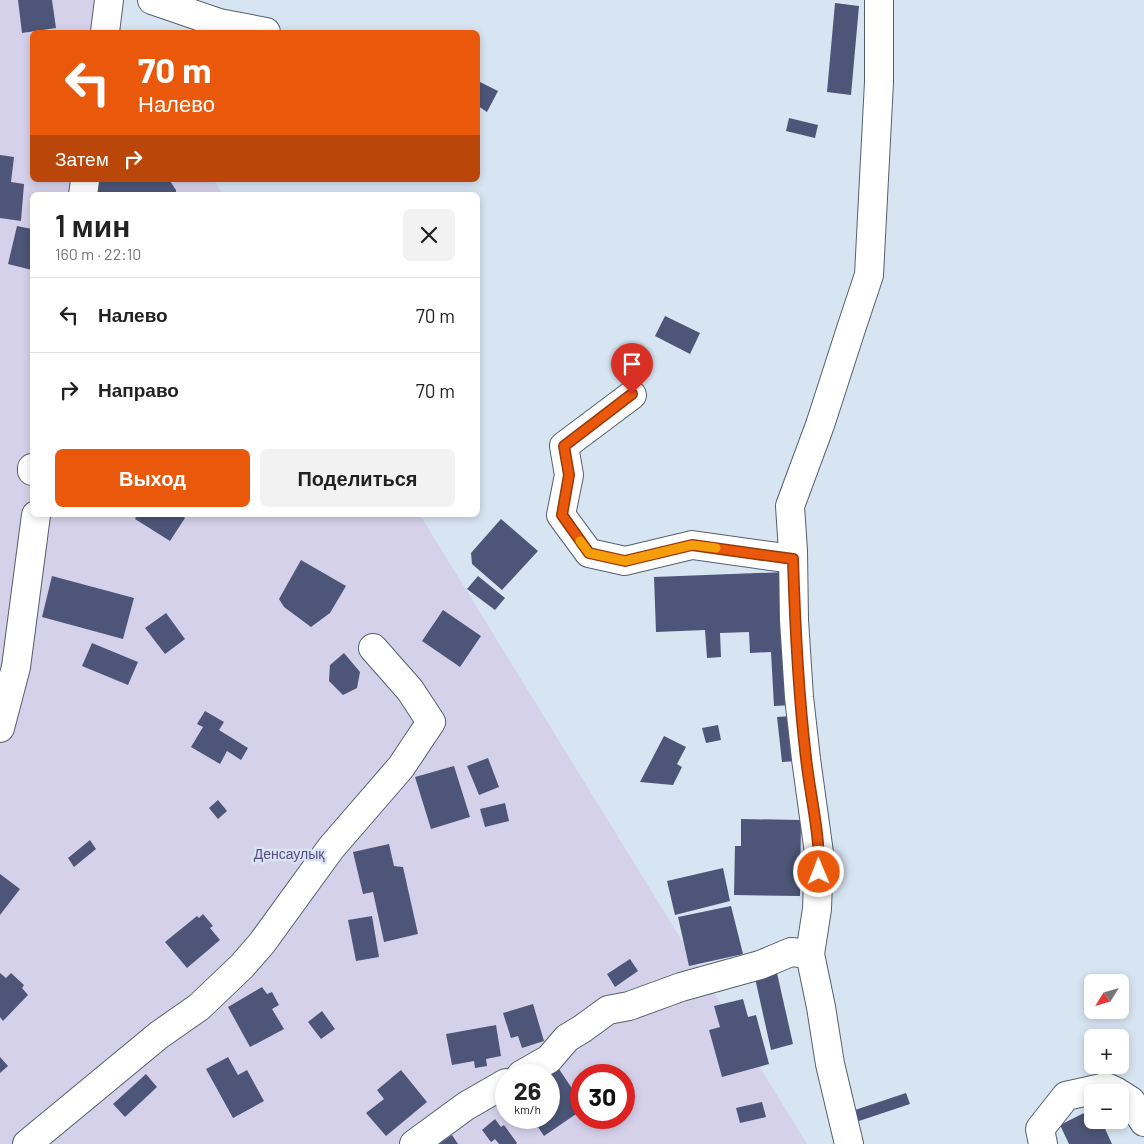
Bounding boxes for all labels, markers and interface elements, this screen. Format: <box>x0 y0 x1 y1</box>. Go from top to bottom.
text: 70 m <box>138 48 212 90</box>
icon: left <box>55 50 120 115</box>
text: Налево <box>138 90 215 116</box>
icon: right <box>119 145 147 173</box>
text: Затем <box>55 147 109 170</box>
text: 1 мин <box>55 207 130 243</box>
button: close <box>403 209 455 261</box>
text: 160 m · 22:10 <box>55 244 141 263</box>
icon: left <box>55 301 83 329</box>
text: Налево <box>98 303 168 326</box>
text: 70 m <box>416 304 455 327</box>
pin <box>611 343 653 394</box>
icon: arrive <box>618 350 646 378</box>
icon: right <box>55 376 83 404</box>
text: Направо <box>98 378 179 401</box>
text: 70 m <box>416 379 455 402</box>
button: Выход <box>55 449 250 507</box>
button: Поделиться <box>260 449 455 507</box>
park label: Денсаулық <box>254 845 325 862</box>
position arrow <box>792 845 844 897</box>
north arrow <box>1084 974 1129 1019</box>
map controls <box>1084 974 1129 1129</box>
button: + <box>1084 1029 1129 1074</box>
speed limit sign: 30 <box>570 1064 635 1129</box>
text: 26 <box>514 1075 541 1105</box>
button: − <box>1084 1084 1129 1129</box>
text: km/h <box>514 1102 541 1116</box>

